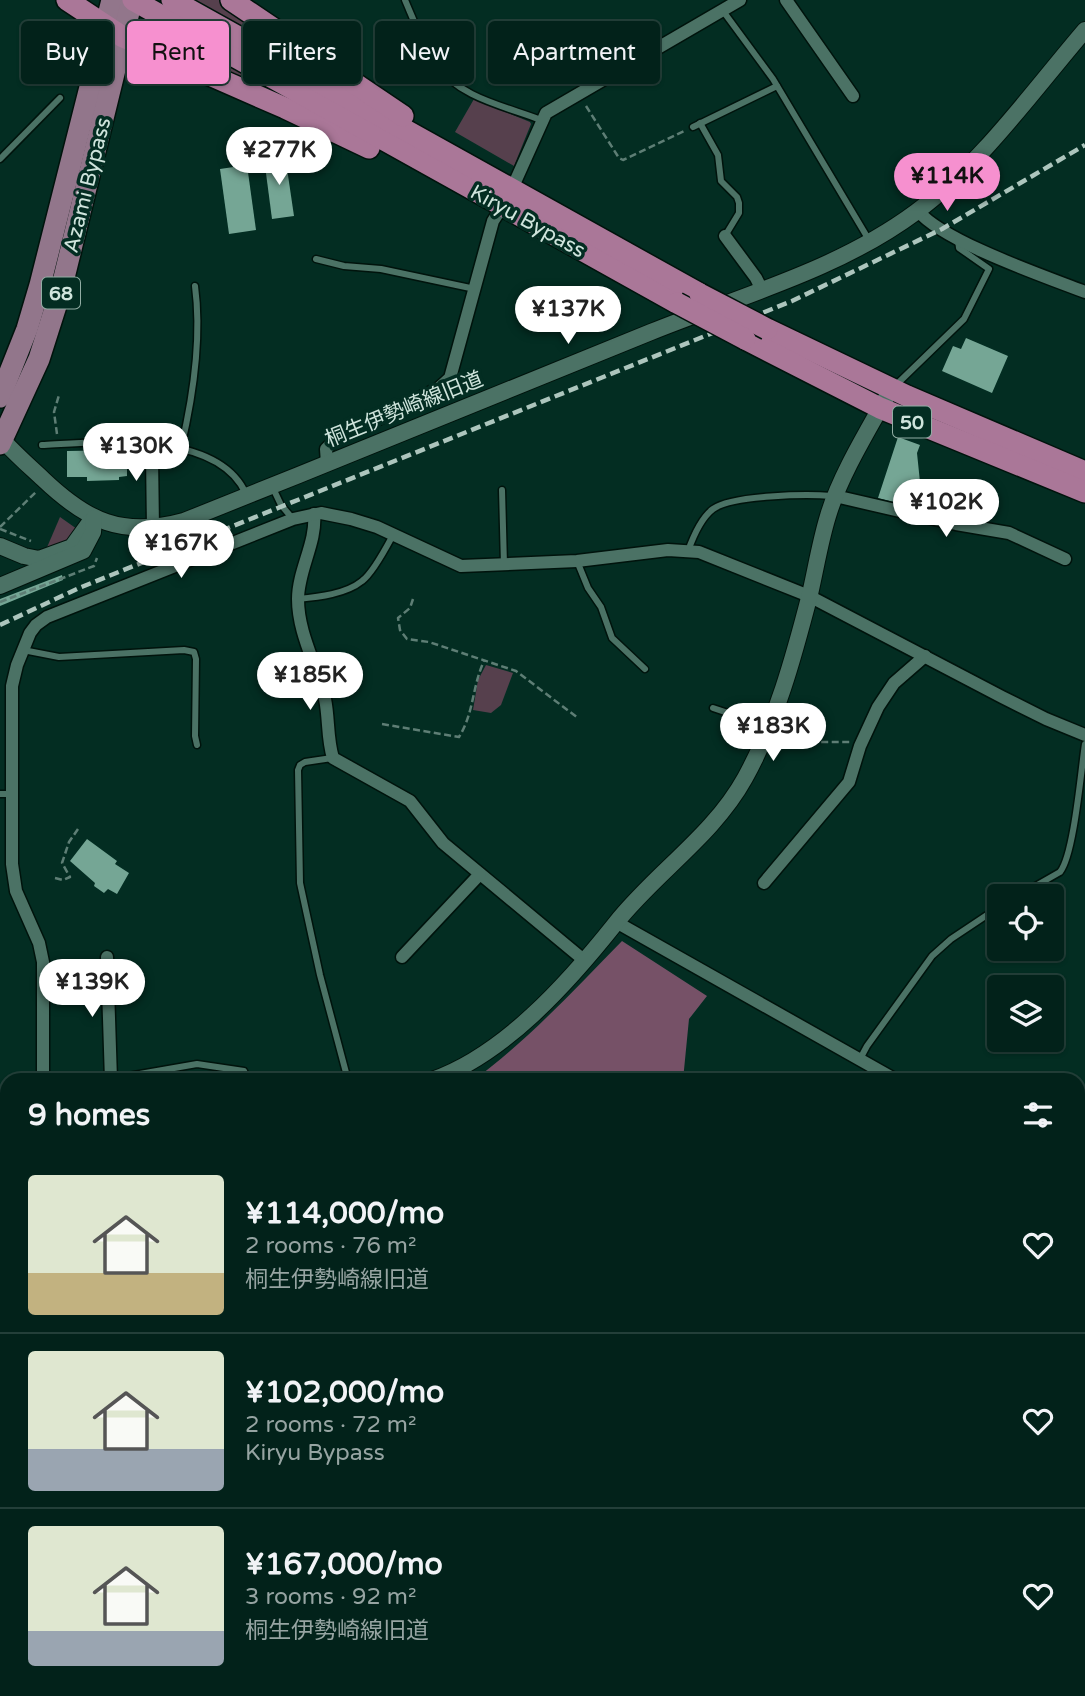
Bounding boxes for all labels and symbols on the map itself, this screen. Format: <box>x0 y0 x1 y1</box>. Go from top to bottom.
street label: Azami Bypass <box>59 115 116 255</box>
pin: ¥277K <box>230 128 328 187</box>
pin: ¥114K <box>898 154 996 213</box>
street label: Kiryu Bypass <box>466 180 590 263</box>
road number: 68 <box>42 278 80 308</box>
pin: ¥137K <box>519 286 617 346</box>
street label: 桐生伊勢崎線旧道 <box>322 366 487 453</box>
road number: 50 <box>893 406 931 438</box>
pin: ¥130K <box>87 424 185 483</box>
pin: ¥102K <box>897 480 995 539</box>
pin: ¥167K <box>132 520 230 580</box>
pin: ¥185K <box>261 652 359 712</box>
pin: ¥183K <box>724 704 822 763</box>
pin: ¥139K <box>43 960 141 1019</box>

